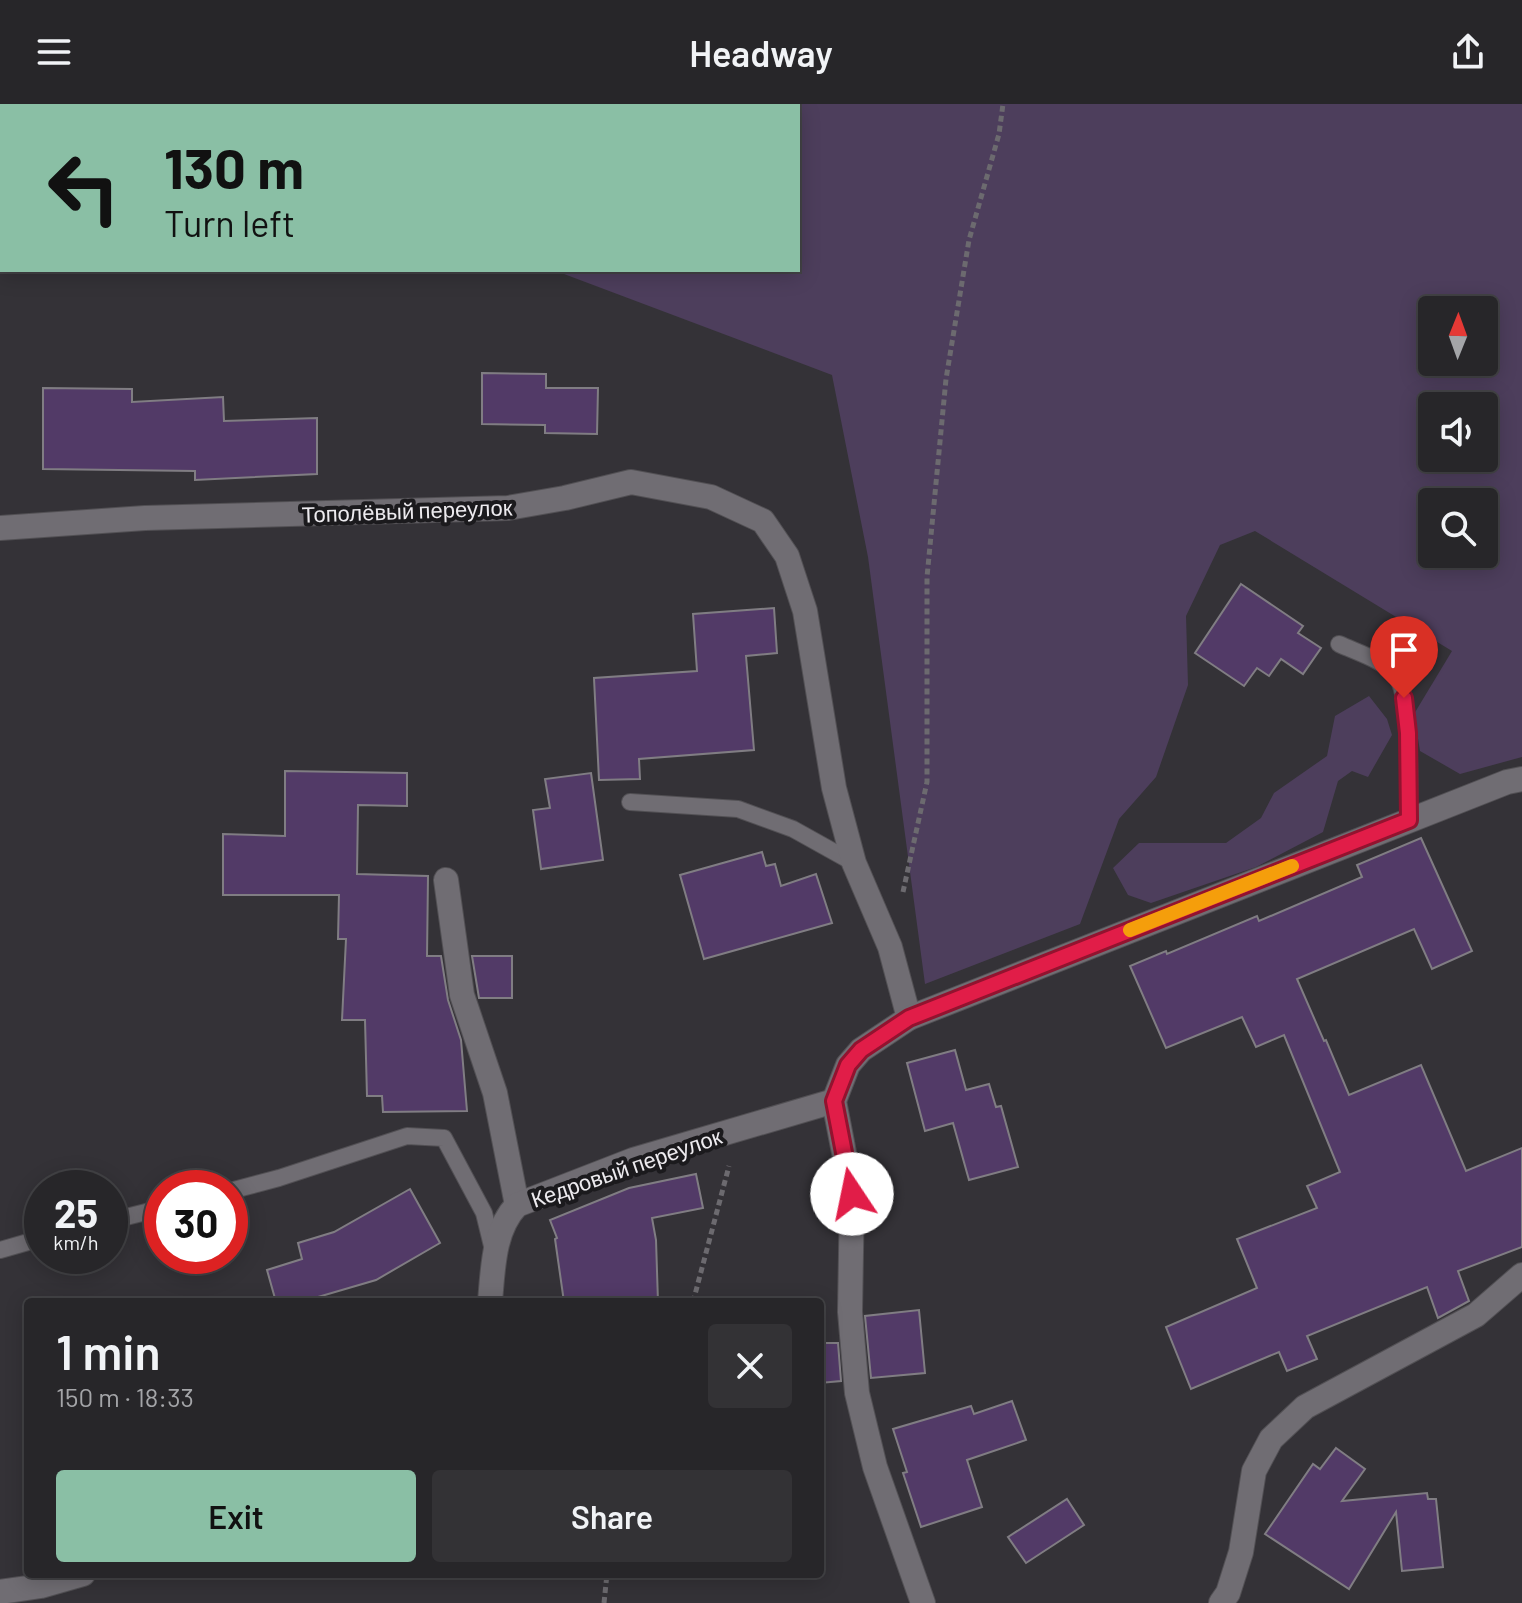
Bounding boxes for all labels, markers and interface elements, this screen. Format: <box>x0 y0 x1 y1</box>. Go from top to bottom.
icon: menu <box>32 30 76 74</box>
icon: share <box>1446 30 1490 74</box>
text: Headway <box>689 31 833 74</box>
text: 130 m <box>164 133 304 200</box>
icon: left <box>32 136 136 240</box>
text: Turn left <box>164 201 295 244</box>
north arrow <box>1418 296 1498 376</box>
map controls <box>1418 296 1498 568</box>
button: sound <box>1418 392 1498 472</box>
button: search <box>1418 488 1498 568</box>
street label: Тополёвый переулок <box>301 493 513 528</box>
pin <box>1370 616 1438 698</box>
icon: arrive <box>1382 628 1426 672</box>
street label: Кедровый переулок <box>527 1122 725 1213</box>
position arrow <box>810 1152 894 1236</box>
speed limit sign: 30 <box>144 1170 248 1274</box>
text: 25 <box>54 1188 98 1236</box>
text: km/h <box>53 1230 99 1254</box>
text: 1 min <box>56 1322 161 1380</box>
button: close <box>708 1324 792 1408</box>
text: 150 m · 18:33 <box>56 1381 194 1412</box>
button: Exit <box>56 1470 416 1562</box>
button: Share <box>432 1470 792 1562</box>

